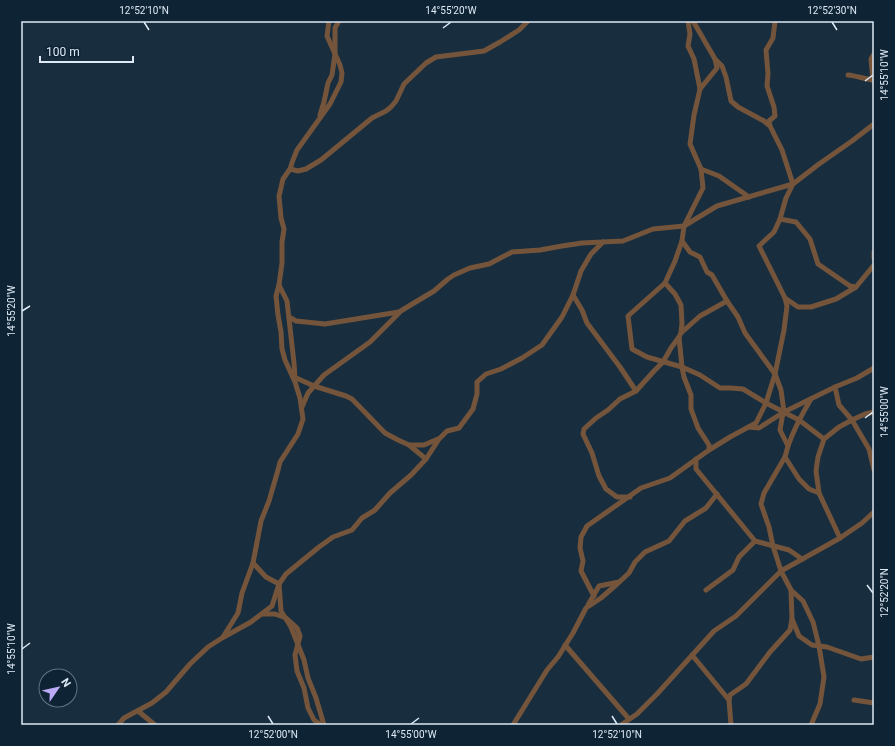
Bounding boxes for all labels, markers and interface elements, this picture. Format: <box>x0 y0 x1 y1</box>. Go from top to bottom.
text: 12°52'10"N <box>119 5 169 16</box>
text: 14°55'20"W <box>425 5 477 16</box>
text: 12°52'30"N <box>807 5 857 16</box>
scale bar <box>40 38 133 64</box>
text: 100 m <box>46 45 80 59</box>
text: 14°55'10"W <box>879 49 890 101</box>
text: 14°55'20"W <box>6 285 17 337</box>
text: 14°55'00"W <box>879 386 890 438</box>
text: 12°52'20"N <box>879 568 890 618</box>
text: 14°55'10"W <box>6 623 17 675</box>
north arrow <box>38 668 78 708</box>
text: N <box>58 676 74 690</box>
text: 12°52'00"N <box>248 729 298 740</box>
text: 14°55'00"W <box>385 729 437 740</box>
text: 12°52'10"N <box>592 729 642 740</box>

